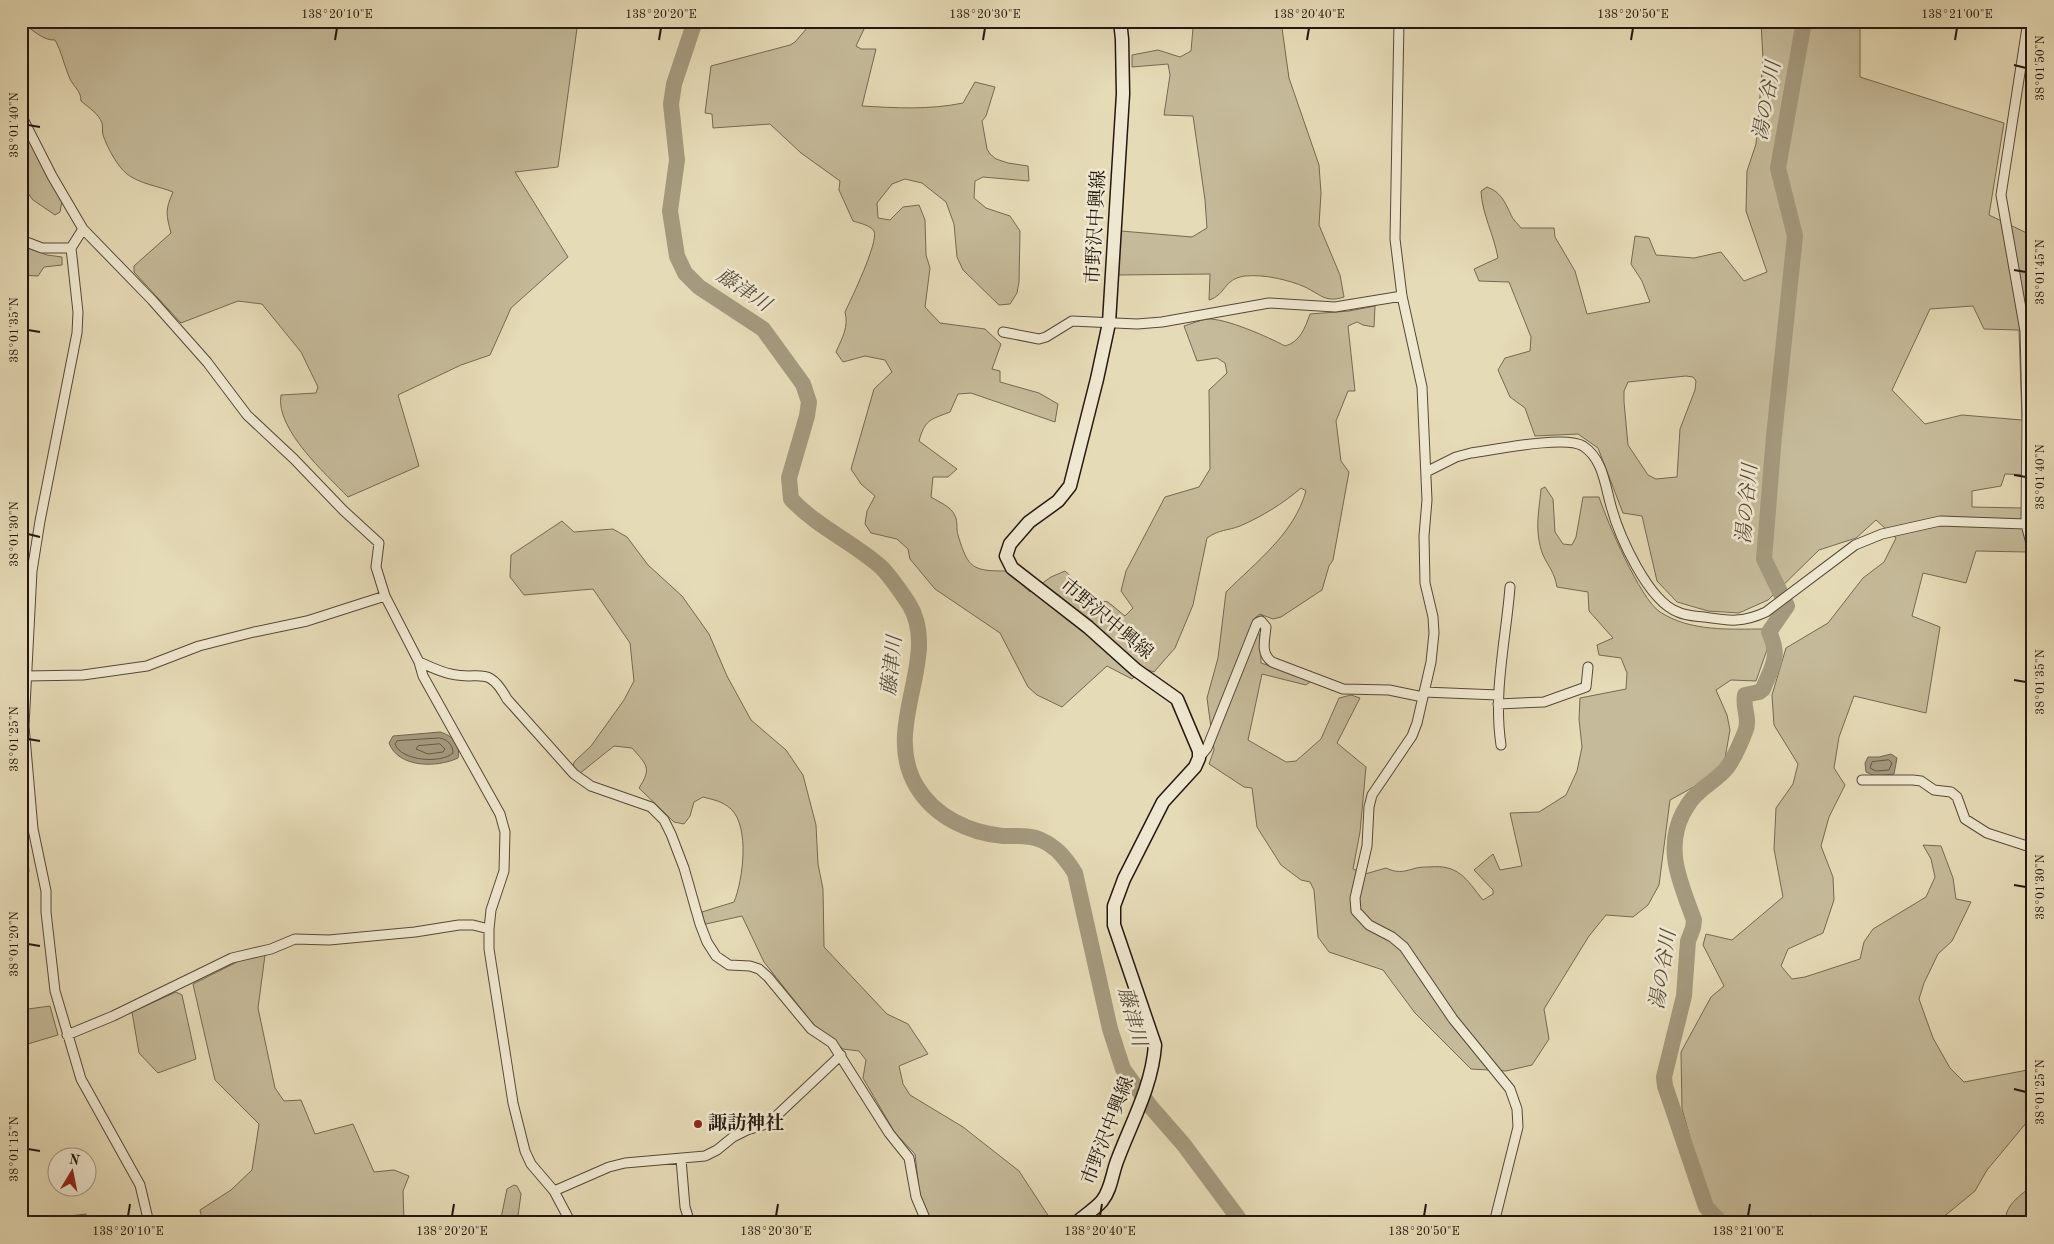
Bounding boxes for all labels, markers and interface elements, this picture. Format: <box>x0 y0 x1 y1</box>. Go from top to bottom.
text: 138°20'50"E <box>1597 8 1669 21</box>
text: 138°20'10"E <box>301 9 373 21</box>
text: 138°20'20"E <box>625 9 697 21</box>
text: 138°20'30"E <box>949 9 1021 21</box>
text: 138°20'40"E <box>1273 9 1345 21</box>
text: 138°21'00"E <box>1921 9 1993 21</box>
text: 38°01'50"N <box>2034 35 2047 101</box>
water label: 湯の谷川 <box>1749 58 1785 142</box>
text: 38°01'40"N <box>9 92 21 158</box>
street label: 市野沢中興線 <box>1083 169 1109 284</box>
text: 38°01'45"N <box>2034 239 2047 305</box>
water label: 藤津川 <box>713 264 776 317</box>
text: 38°01'35"N <box>8 297 21 363</box>
text: 38°01'40"N <box>2035 444 2047 510</box>
water label: 湯の谷川 <box>1733 461 1762 545</box>
text: 38°01'30"N <box>9 501 21 567</box>
street label: 市野沢中興線 <box>1056 575 1157 664</box>
water label: 藤津川 <box>878 633 906 697</box>
text: 38°01'35"N <box>2034 649 2047 715</box>
text: 38°01'25"N <box>8 706 21 772</box>
text: 38°01'30"N <box>2035 854 2047 920</box>
text: 38°01'20"N <box>9 911 21 977</box>
water label: 湯の谷川 <box>1646 927 1680 1011</box>
water label: 藤津川 <box>1114 985 1151 1050</box>
text: 38°01'25"N <box>2034 1059 2047 1125</box>
street label: 市野沢中興線 <box>1078 1074 1138 1188</box>
place label: 諏訪神社 <box>708 1112 784 1134</box>
text: 38°01'15"N <box>8 1116 21 1182</box>
marker: 諏訪神社 <box>692 1118 704 1130</box>
north arrow <box>48 1146 98 1196</box>
text: N <box>68 1152 81 1168</box>
text: 138°20'50"E <box>1388 1225 1460 1238</box>
text: 138°20'10"E <box>92 1226 164 1238</box>
text: 138°20'20"E <box>416 1226 488 1238</box>
text: 138°20'30"E <box>740 1226 812 1238</box>
text: 138°20'40"E <box>1064 1226 1136 1238</box>
text: 138°21'00"E <box>1712 1226 1784 1238</box>

